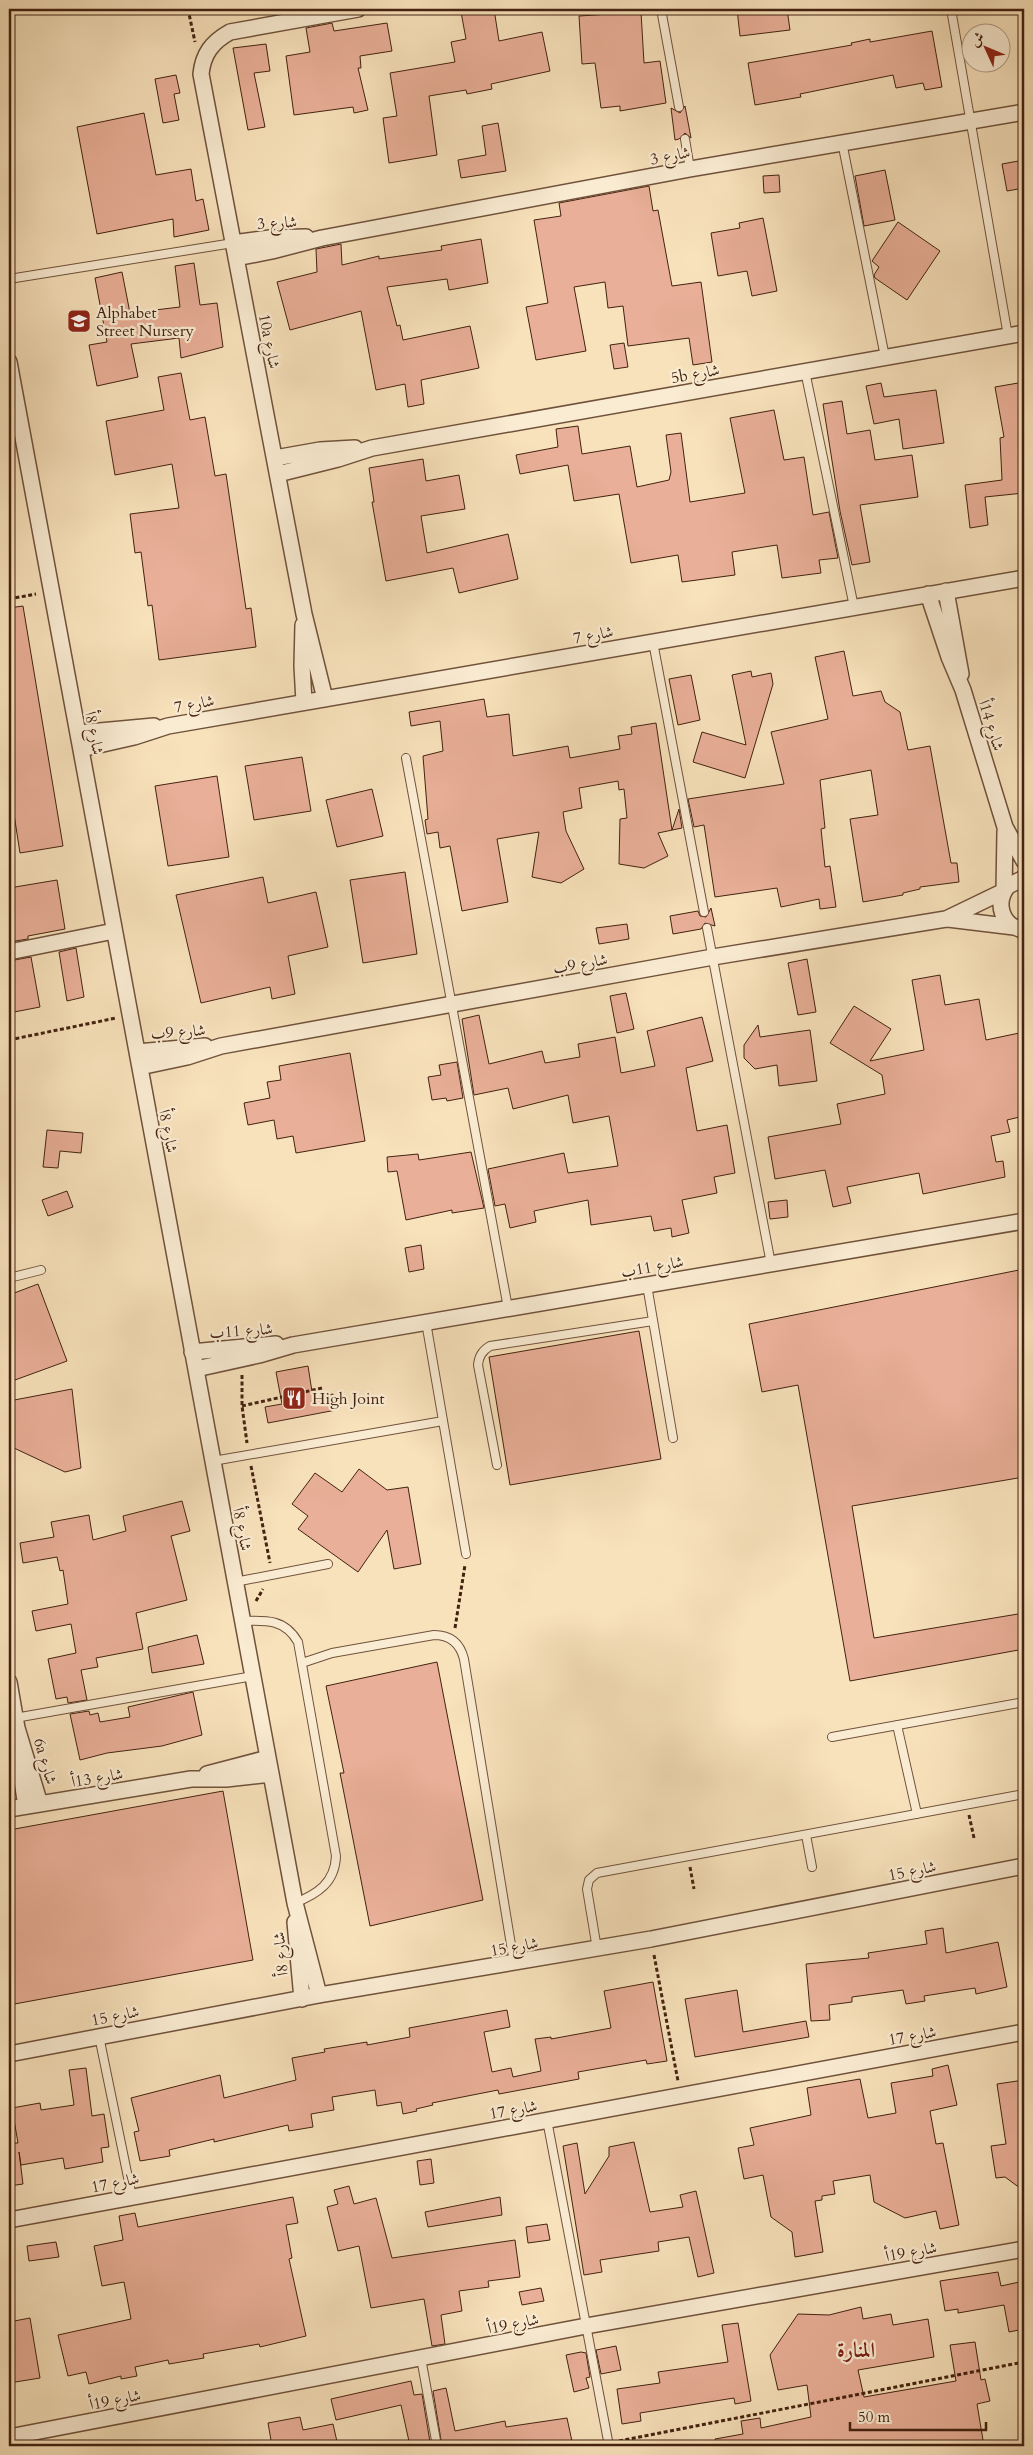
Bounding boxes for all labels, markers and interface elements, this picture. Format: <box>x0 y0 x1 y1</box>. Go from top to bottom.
north arrow <box>960 22 1010 72</box>
text: ش <box>965 28 989 51</box>
street label: شارع 3 <box>648 141 692 173</box>
street label: شارع 3 <box>256 211 298 237</box>
place label: Alphabet Street Nursery <box>96 302 195 342</box>
school or university icon: Alphabet Street Nursery <box>66 308 92 334</box>
street label: 10a شارع <box>251 312 285 371</box>
street label: 5b شارع <box>669 359 721 391</box>
street label: شارع 7 <box>571 621 615 651</box>
street label: شارع 7 <box>172 690 216 720</box>
street label: شارع 14أ <box>971 697 1010 754</box>
street label: شارع 8أ <box>77 709 110 757</box>
street label: شارع 9ب <box>551 948 610 982</box>
street label: شارع 9ب <box>150 1019 206 1047</box>
street label: شارع 8أ <box>151 1107 184 1155</box>
street label: شارع 11ب <box>619 1251 686 1285</box>
street label: شارع 11ب <box>209 1318 274 1346</box>
restaurant icon: High Joint <box>281 1385 307 1411</box>
place label: High Joint <box>312 1388 385 1410</box>
street label: شارع 8أ <box>225 1505 258 1553</box>
street label: 6a شارع <box>26 1736 62 1788</box>
street label: شارع 13أ <box>69 1762 125 1795</box>
street label: شارع 15 <box>886 1856 938 1888</box>
street label: شارع 8أ <box>267 1931 296 1977</box>
street label: شارع 15 <box>488 1932 540 1964</box>
street label: شارع 15 <box>89 2001 141 2033</box>
street label: شارع 17 <box>886 2021 938 2053</box>
street label: شارع 17 <box>487 2095 539 2127</box>
street label: شارع 17 <box>89 2168 141 2200</box>
street label: شارع 19أ <box>883 2236 939 2269</box>
street label: شارع 19أ <box>485 2307 541 2342</box>
district label: المنارة <box>837 2336 875 2365</box>
street label: شارع 19أ <box>87 2383 143 2418</box>
scale bar <box>850 2400 987 2432</box>
text: 50 m <box>858 2407 890 2427</box>

